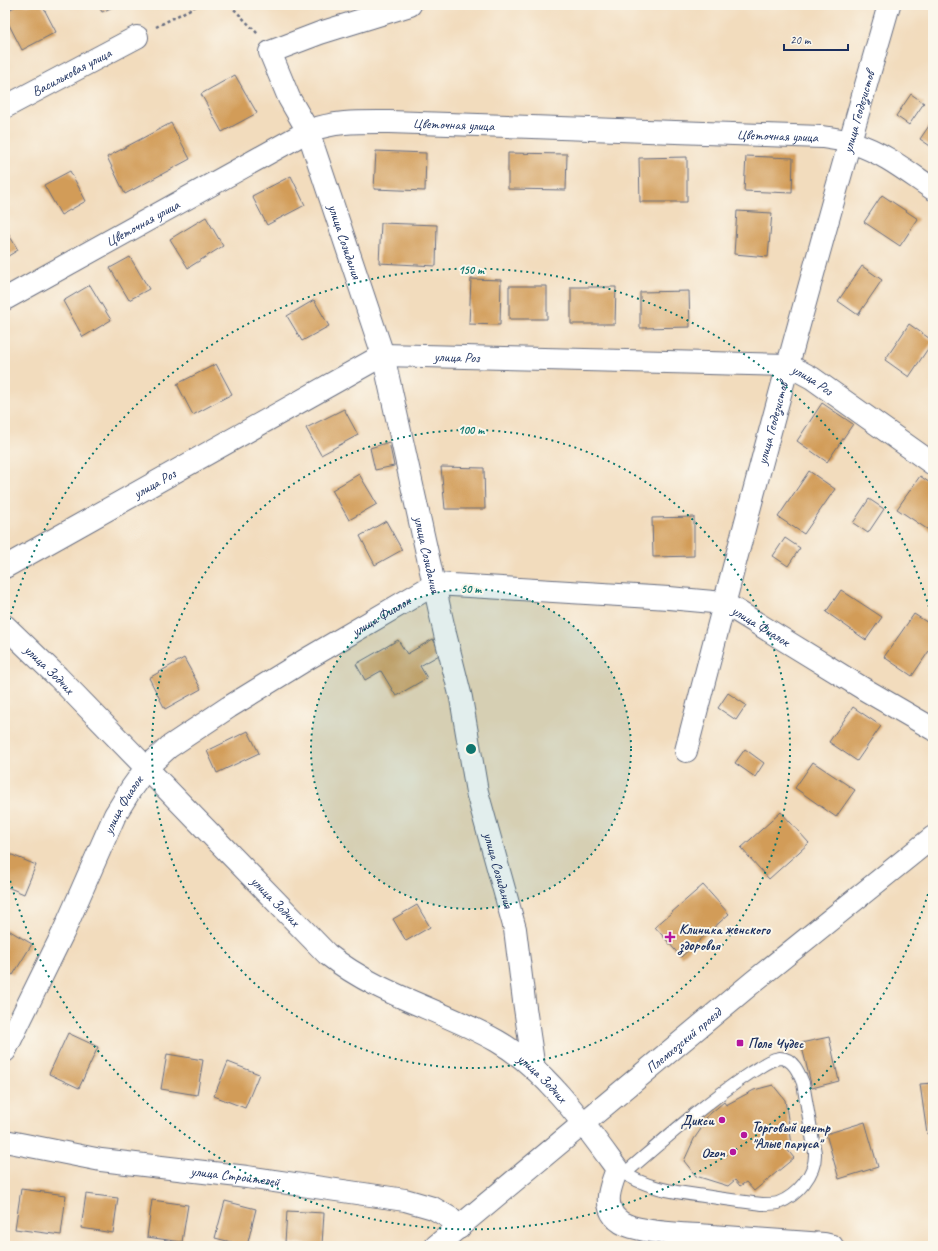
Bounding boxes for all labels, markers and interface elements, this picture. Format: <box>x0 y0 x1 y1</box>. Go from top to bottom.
scale bar <box>784 26 848 52</box>
text: 20 m <box>790 32 812 48</box>
street label: Васильковая улица <box>29 44 115 100</box>
street label: улица Геодезистов <box>839 65 880 156</box>
street label: Цветочная улица <box>412 115 495 135</box>
street label: Цветочная улица <box>736 126 819 146</box>
street label: Цветочная улица <box>103 196 183 251</box>
street label: улица Созидания <box>324 201 365 283</box>
text: 150 m <box>458 262 485 278</box>
street label: улица Роз <box>433 348 480 366</box>
street label: улица Роз <box>788 360 837 400</box>
street label: улица Геодезистов <box>753 377 793 467</box>
text: 100 m <box>458 422 485 438</box>
street label: улица Роз <box>130 465 179 503</box>
street label: улица Созидания <box>410 514 444 596</box>
text: 50 m <box>461 581 482 597</box>
street label: улица Фиалок <box>348 592 415 641</box>
street label: улица Фиалок <box>728 601 794 651</box>
street label: улица Зодчих <box>20 641 79 698</box>
centre of rings <box>464 742 478 756</box>
street label: улица Фиалок <box>99 771 148 838</box>
street label: улица Созидания <box>479 830 517 911</box>
street label: улица Зодчих <box>247 872 304 931</box>
place label: Клиника женского здоровья <box>677 921 772 955</box>
marker: Клиника женского здоровья <box>664 931 676 943</box>
street label: Племхозский проезд <box>643 1003 727 1077</box>
place label: Поле Чудес <box>748 1035 804 1052</box>
marker: Поле Чудес <box>735 1038 745 1048</box>
street label: улица Зодчих <box>513 1049 571 1107</box>
place label: Дикси <box>681 1112 715 1129</box>
marker: Дикси <box>717 1115 727 1125</box>
place label: Торговый центр "Алые паруса" <box>752 1119 831 1152</box>
marker: Торговый центр "Алые паруса" <box>739 1130 749 1140</box>
place label: Ozon <box>702 1144 726 1161</box>
marker: Ozon <box>728 1147 738 1157</box>
street label: улица Строителей <box>189 1162 282 1191</box>

